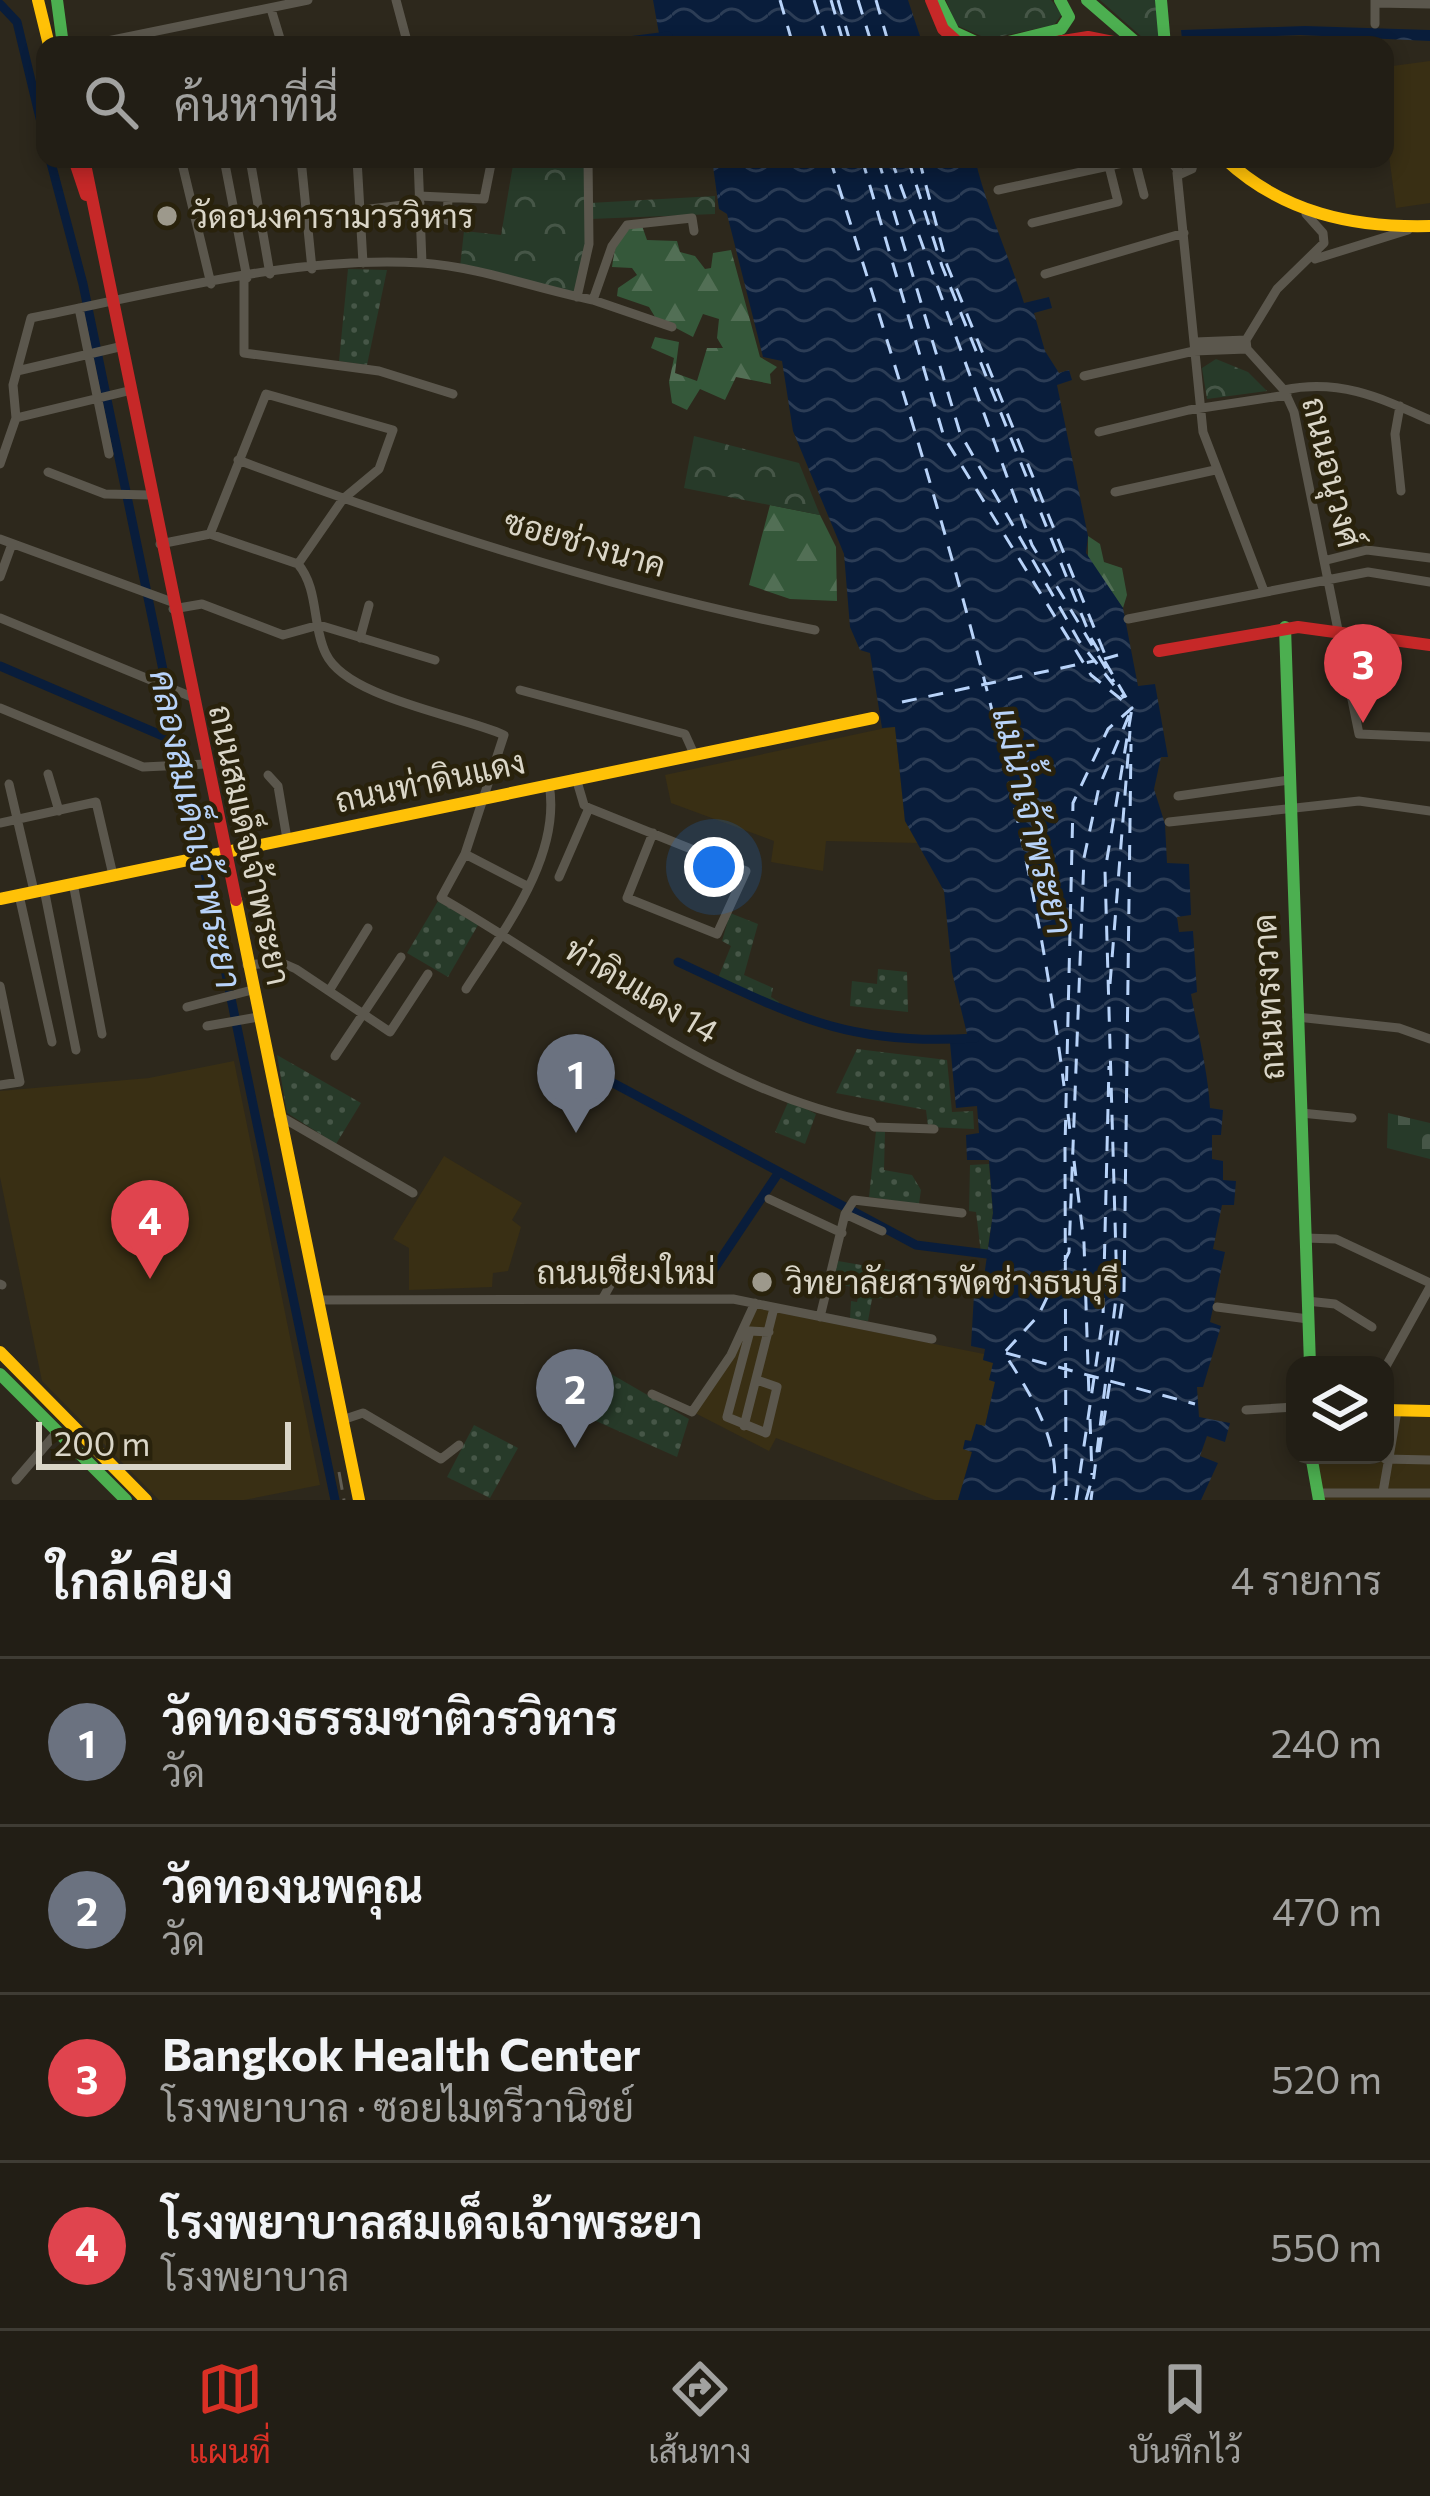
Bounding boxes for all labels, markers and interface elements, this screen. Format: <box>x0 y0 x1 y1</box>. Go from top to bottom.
search box <box>36 36 1394 168</box>
icon: search <box>78 69 144 135</box>
text: ค้นหาที่นี่ <box>174 75 338 130</box>
place label: วัดอนงคารามวรวิหาร <box>191 194 474 235</box>
marker: วัดอนงคารามวรวิหาร <box>154 203 180 229</box>
street label: ถนนอนุวงศ์ <box>1291 392 1372 552</box>
street label: ซอยช่างนาค <box>500 499 671 584</box>
pin: 3 <box>1324 624 1402 723</box>
water label: คลองสมเด็จเจ้าพระยา <box>143 665 253 992</box>
street label: ถนนสมเด็จเจ้าพระยา <box>202 701 301 989</box>
water label: แม่น้ำเจ้าพระยา <box>985 701 1091 939</box>
street label: ถนนท่าดินแดง <box>331 739 528 820</box>
your location <box>684 837 744 897</box>
street label: ถนนทรงวาด <box>1242 913 1291 1081</box>
street label: ท่าดินแดง 14 <box>558 927 727 1051</box>
pin: 1 <box>537 1034 615 1133</box>
pin: 4 <box>111 1180 189 1279</box>
street label: ถนนเชียงใหม่ <box>536 1250 716 1291</box>
place label: วิทยาลัยสารพัดช่างธนบุรี <box>785 1260 1119 1305</box>
marker: วิทยาลัยสารพัดช่างธนบุรี <box>749 1269 775 1295</box>
pin: 2 <box>536 1349 614 1448</box>
map controls <box>1286 1356 1394 1464</box>
button: layers <box>1286 1356 1394 1464</box>
scale bar <box>36 1416 291 1469</box>
text: 200 m <box>54 1422 150 1463</box>
text: ใกล้เคียง <box>48 1547 234 1610</box>
text: 4 รายการ <box>1231 1555 1382 1603</box>
text: วัดทองธรรมชาติวรวิหาร <box>162 1689 618 1744</box>
text: 1 <box>78 1718 96 1766</box>
text: 240 m <box>1271 1718 1382 1766</box>
text: วัด <box>162 1747 205 1795</box>
text: วัดทองนพคุณ <box>162 1857 423 1912</box>
text: 2 <box>76 1886 98 1934</box>
text: 470 m <box>1272 1886 1382 1934</box>
text: วัด <box>162 1915 205 1963</box>
text: Bangkok Health Center <box>162 2025 641 2080</box>
text: 3 <box>76 2054 98 2102</box>
text: 520 m <box>1271 2054 1382 2102</box>
text: โรงพยาบาล · ซอยไมตรีวานิชย์ <box>162 2082 634 2130</box>
text: โรงพยาบาลสมเด็จเจ้าพระยา <box>162 2193 703 2248</box>
text: 4 <box>75 2222 99 2270</box>
text: 550 m <box>1270 2222 1382 2270</box>
text: โรงพยาบาล <box>162 2251 349 2299</box>
tab: แผนที่ <box>189 2356 271 2471</box>
tab: เส้นทาง <box>648 2356 751 2471</box>
tab: บันทึกไว้ <box>1129 2356 1241 2471</box>

